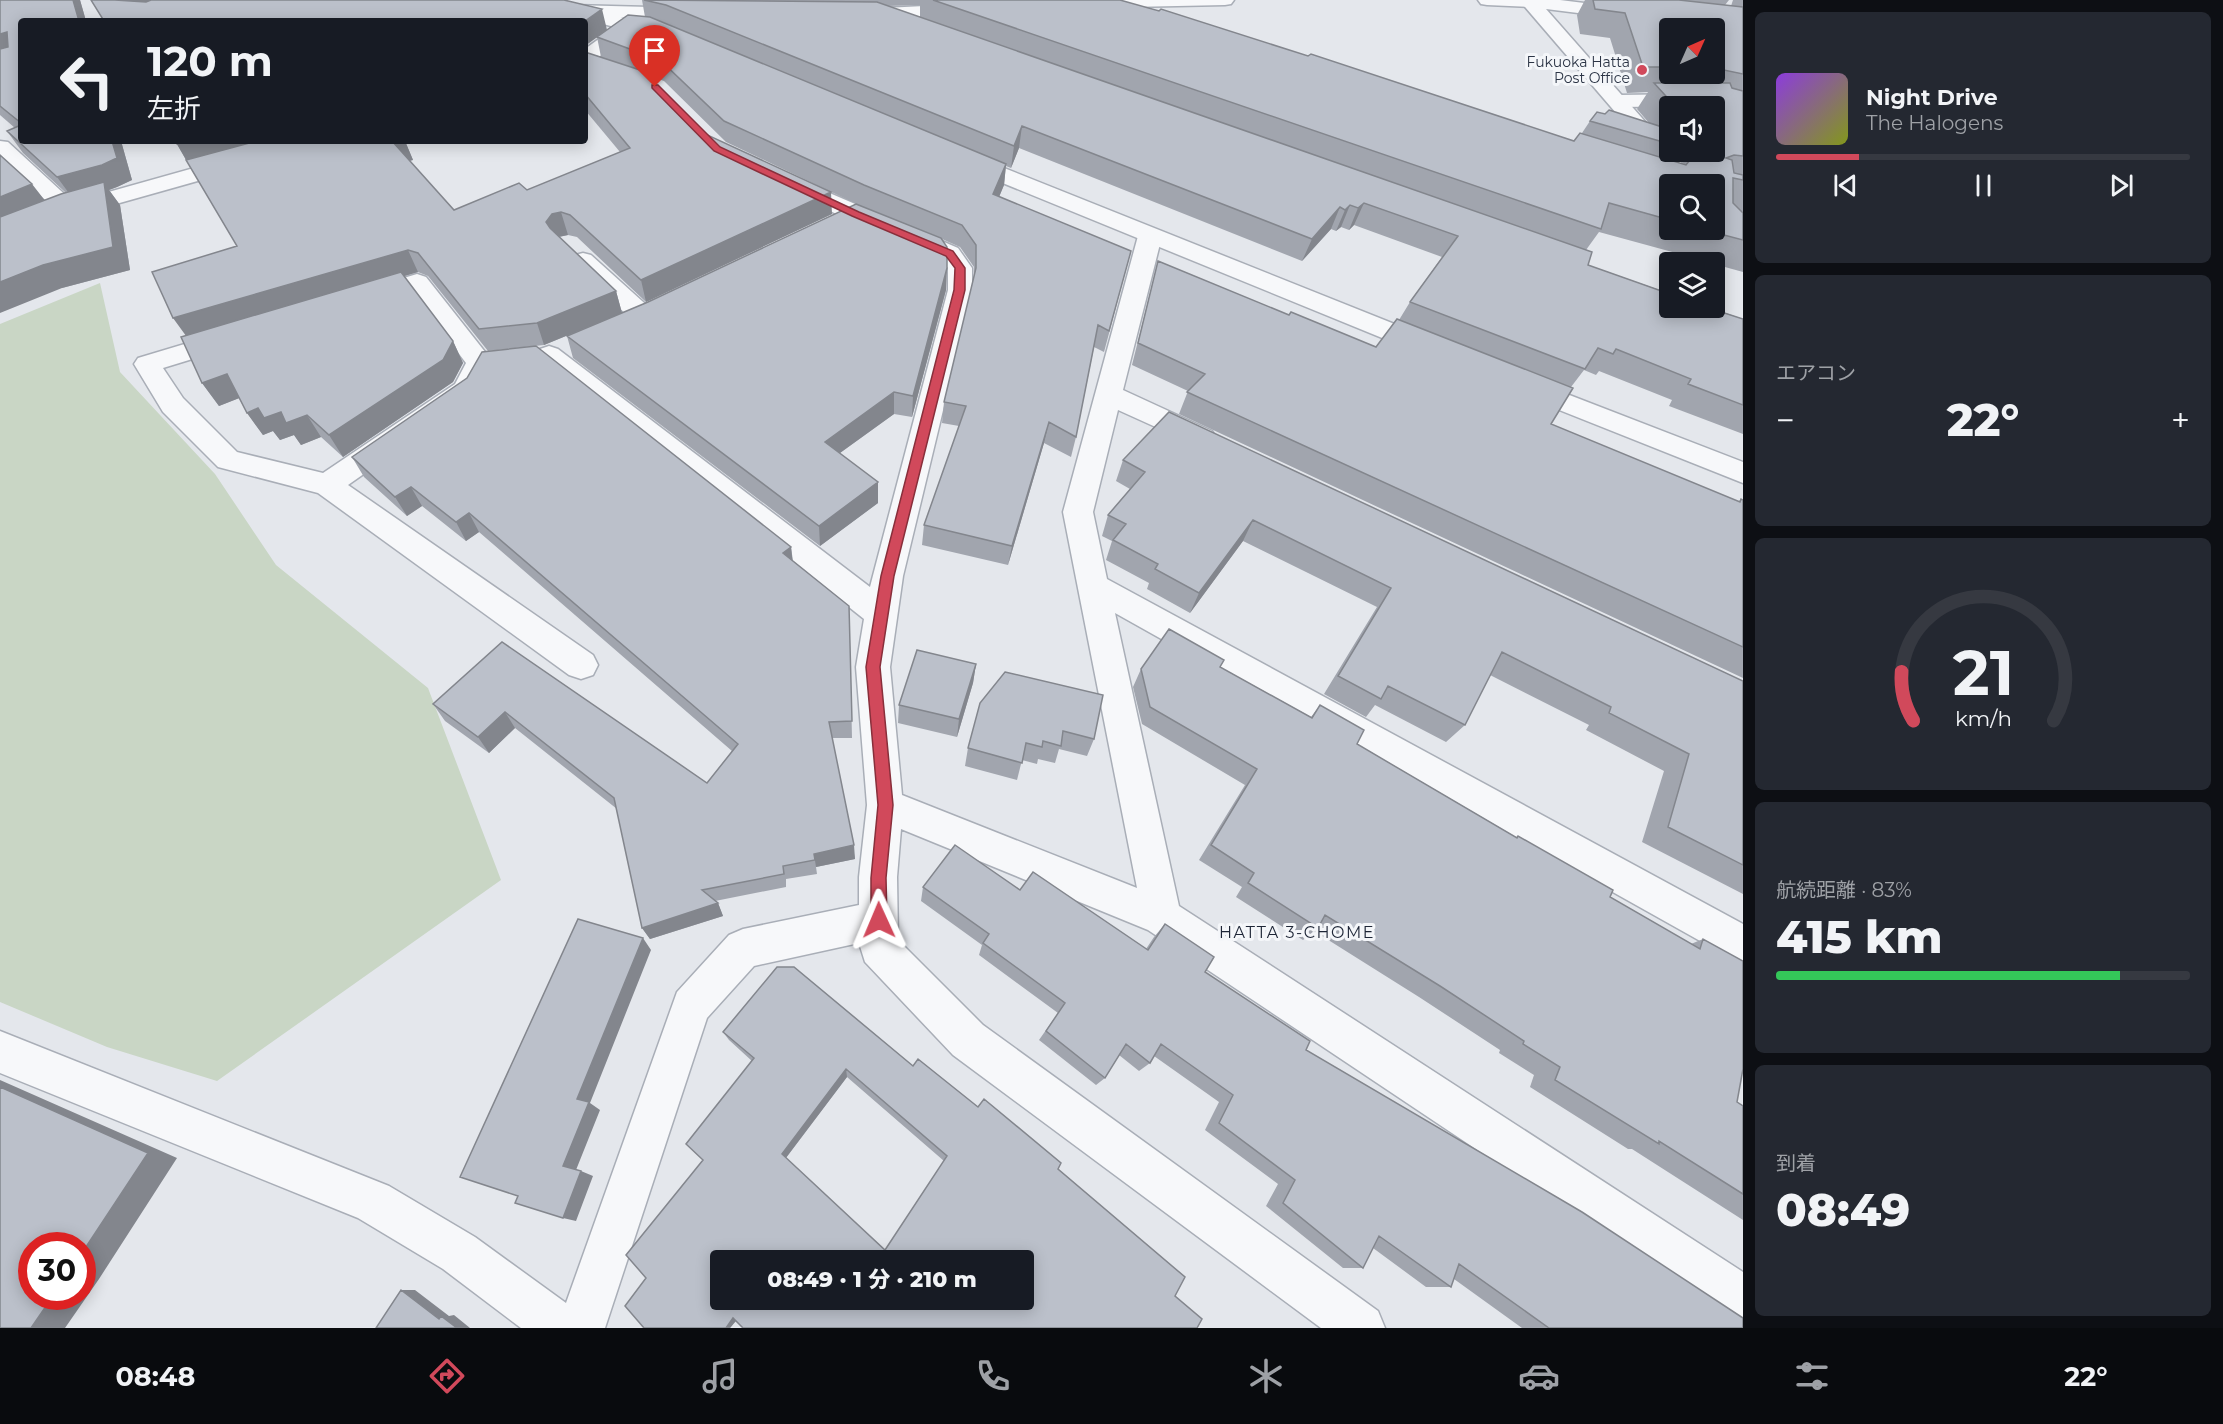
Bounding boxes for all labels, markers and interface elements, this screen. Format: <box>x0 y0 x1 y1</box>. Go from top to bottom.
north arrow <box>1659 18 1725 84</box>
map controls <box>1659 18 1725 318</box>
pin <box>629 25 680 87</box>
icon: arrive <box>638 34 671 67</box>
text: 120 m <box>147 35 273 87</box>
icon: left <box>48 42 126 120</box>
place label: Fukuoka Hatta Post Office <box>1527 53 1630 87</box>
marker: Fukuoka Hatta Post Office <box>1635 63 1649 77</box>
text: Night Drive <box>1866 84 1998 111</box>
text: 左折 <box>147 92 201 125</box>
button: sound <box>1659 96 1725 162</box>
text: The Halogens <box>1866 111 2003 135</box>
icon: previous <box>1829 169 1862 202</box>
icon: pause <box>1967 169 2000 202</box>
icon: next <box>2105 169 2138 202</box>
button: search <box>1659 174 1725 240</box>
button: layers <box>1659 252 1725 318</box>
text: エアコン <box>1776 361 1856 385</box>
text: 22° <box>1947 392 2019 447</box>
text: − <box>1776 400 1795 440</box>
text: + <box>2171 400 2190 440</box>
text: 21 <box>1952 635 2014 711</box>
text: km/h <box>1954 705 2012 731</box>
text: 航続距離 · 83% <box>1776 878 1912 902</box>
position arrow <box>847 888 911 952</box>
text: 415 km <box>1776 909 1942 964</box>
district label: HATTA 3-CHOME <box>1219 923 1375 942</box>
text: 到着 <box>1776 1151 1816 1175</box>
text: 08:49 <box>1776 1182 1910 1237</box>
speed limit sign: 30 <box>18 1232 96 1310</box>
text: 08:49 · 1 分 · 210 m <box>767 1266 977 1293</box>
icon: directions <box>426 1355 468 1397</box>
icon: music <box>699 1355 741 1397</box>
icon: phone <box>972 1355 1014 1397</box>
icon: climate <box>1245 1355 1287 1397</box>
icon: car <box>1518 1355 1560 1397</box>
icon: filters <box>1791 1355 1833 1397</box>
text: 08:48 <box>115 1360 195 1393</box>
text: 22° <box>2064 1360 2107 1393</box>

